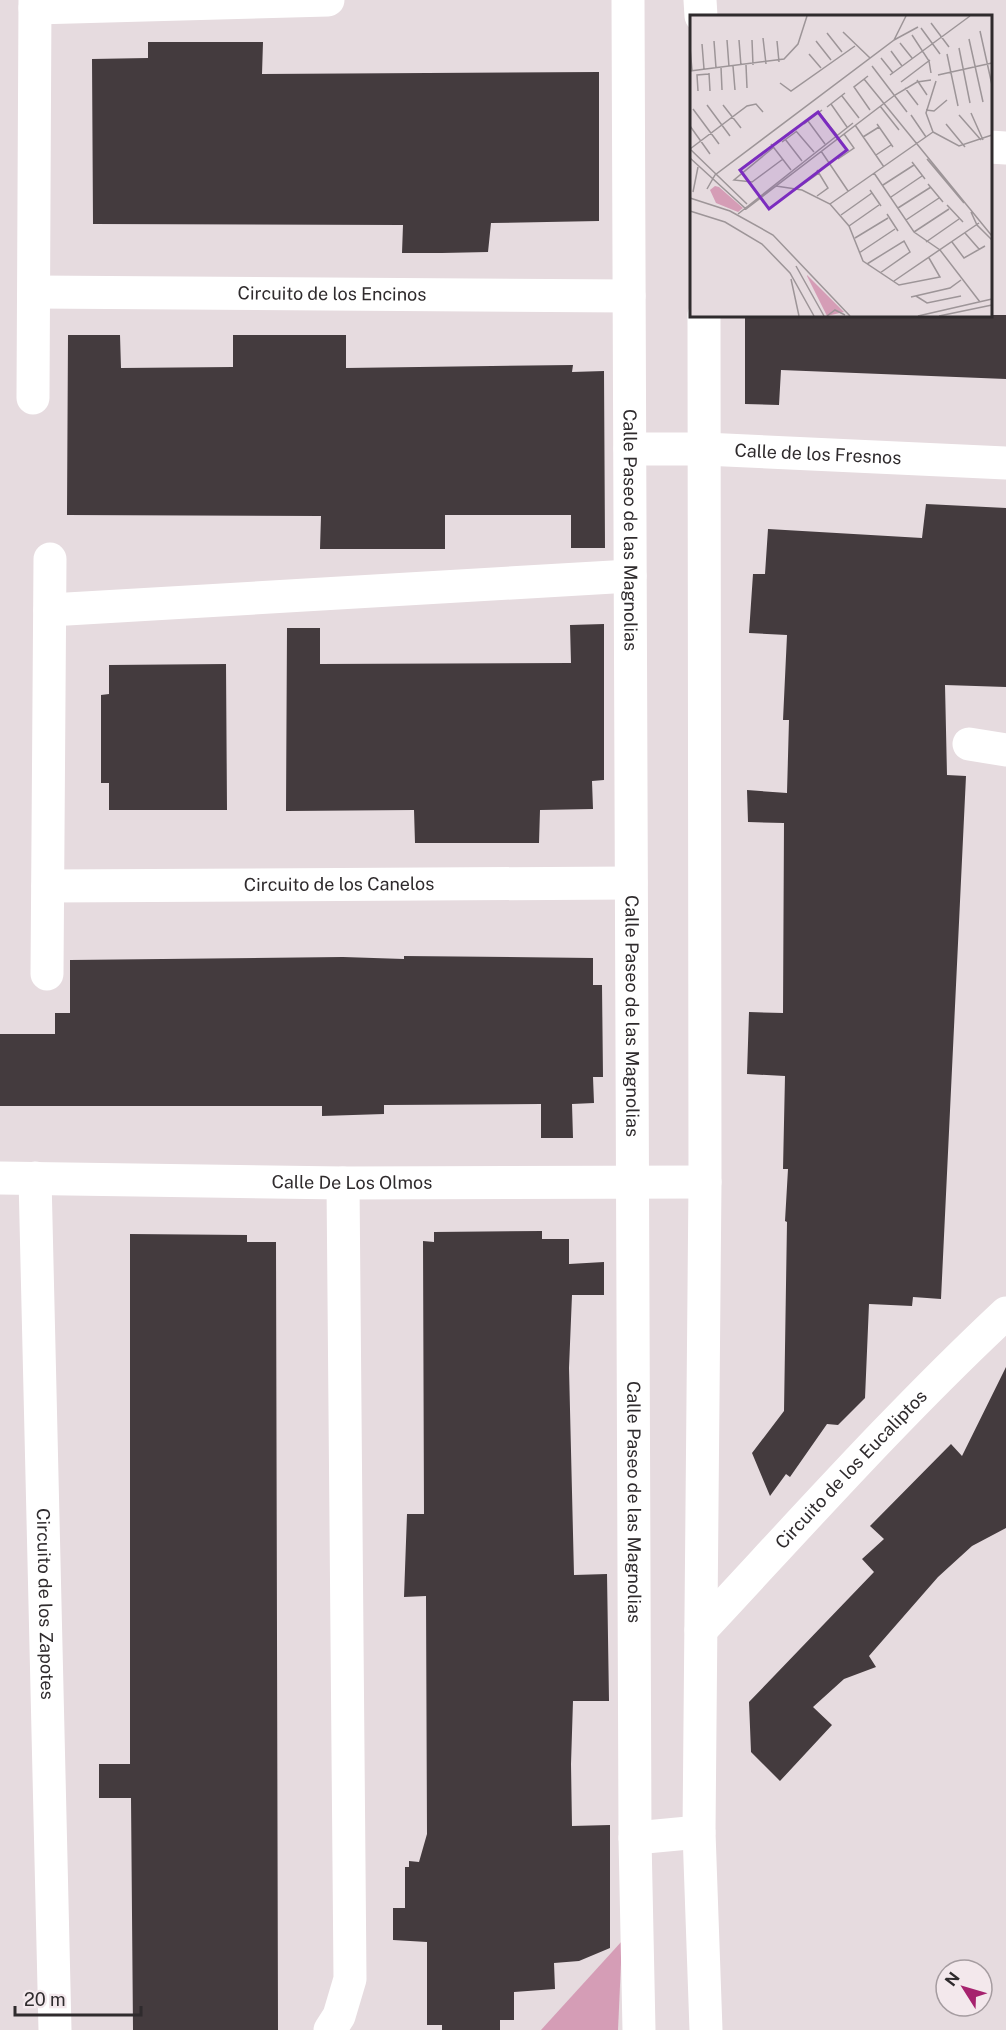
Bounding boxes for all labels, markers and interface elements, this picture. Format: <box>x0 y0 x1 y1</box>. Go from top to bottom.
inset map <box>690 15 991 316</box>
street label: Circuito de los Encinos <box>238 282 426 305</box>
street label: Calle Paseo de las Magnolias <box>620 409 641 651</box>
street label: Calle de los Fresnos <box>734 439 902 468</box>
street label: Circuito de los Canelos <box>244 873 434 895</box>
street label: Calle Paseo de las Magnolias <box>621 895 643 1137</box>
street label: Calle De Los Olmos <box>271 1171 432 1193</box>
street label: Calle Paseo de las Magnolias <box>623 1381 645 1623</box>
street label: Circuito de los Eucaliptos <box>771 1385 931 1553</box>
street label: Circuito de los Zapotes <box>33 1508 58 1700</box>
north arrow <box>934 1958 994 2018</box>
text: N <box>941 1969 964 1990</box>
scale bar <box>15 1979 141 2017</box>
text: 20 m <box>24 1989 66 2010</box>

